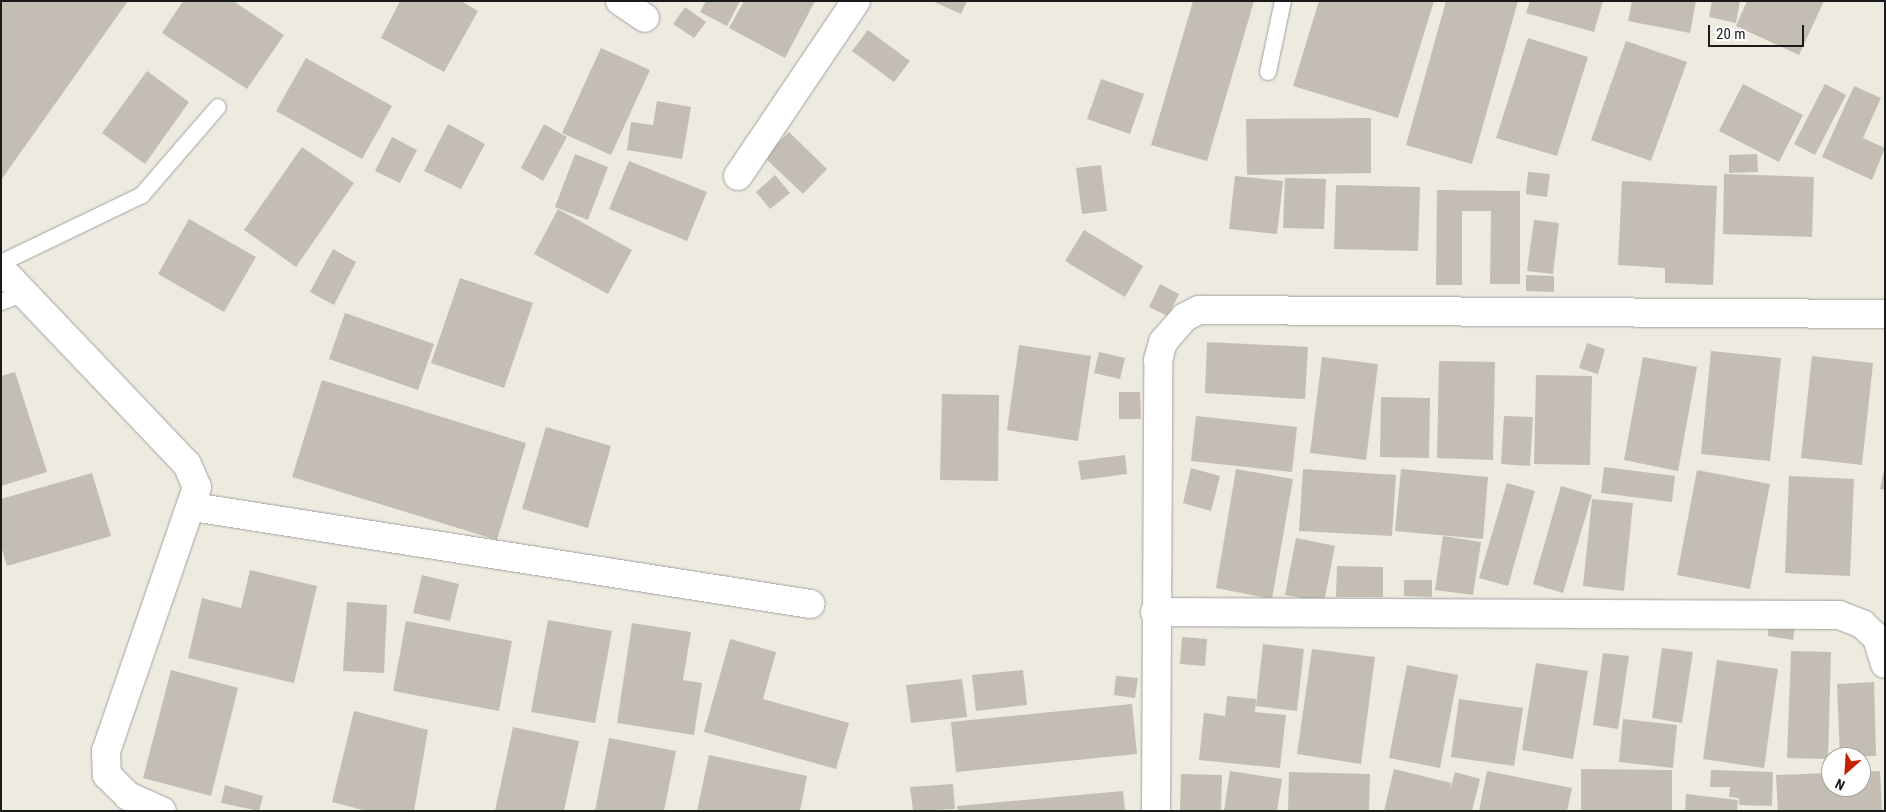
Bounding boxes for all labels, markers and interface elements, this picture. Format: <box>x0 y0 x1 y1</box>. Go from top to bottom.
scale bar <box>1711 15 1807 47</box>
text: 20 m <box>1716 25 1746 43</box>
north arrow <box>1821 747 1871 797</box>
text: N <box>1833 776 1847 794</box>

